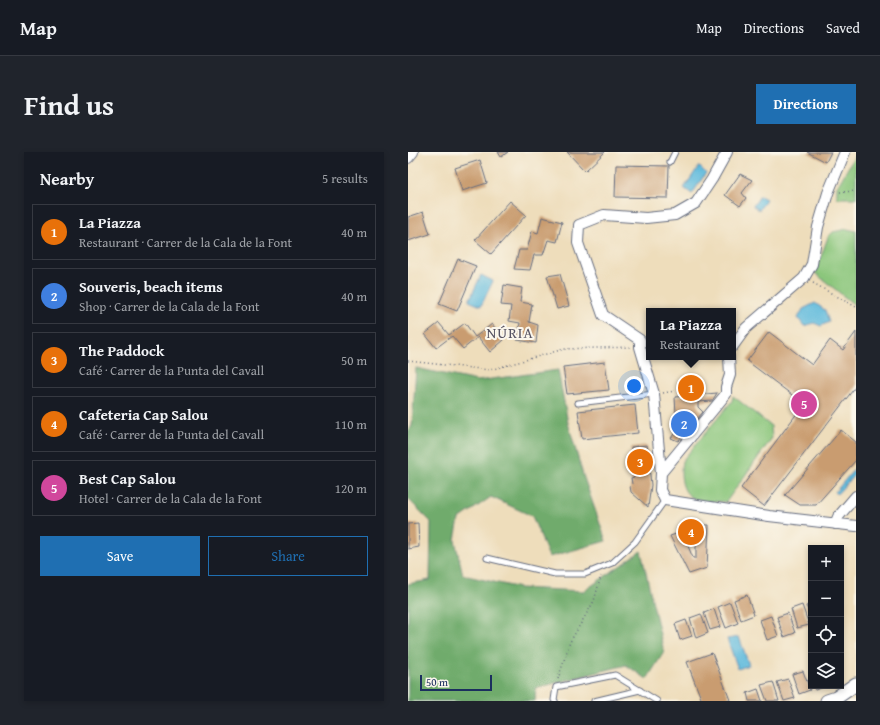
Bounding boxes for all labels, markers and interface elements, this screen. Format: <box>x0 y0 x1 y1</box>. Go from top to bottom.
text: Map <box>20 14 57 42</box>
text: Map <box>696 18 722 38</box>
text: Directions <box>744 18 804 38</box>
text: Saved <box>826 18 860 38</box>
text: Find us <box>24 84 114 125</box>
button: Directions <box>756 84 856 124</box>
text: Nearby <box>40 166 94 191</box>
text: 5 results <box>322 169 368 188</box>
text: La Piazza <box>79 212 141 233</box>
text: 1 <box>51 223 57 242</box>
text: 40 m <box>341 223 367 242</box>
text: Restaurant · Carrer de la Cala de la Font <box>79 233 292 252</box>
text: Souveris, beach items <box>79 276 223 297</box>
text: 2 <box>51 287 57 306</box>
text: 40 m <box>341 287 367 306</box>
text: Shop · Carrer de la Cala de la Font <box>79 297 260 316</box>
popup <box>646 308 736 360</box>
text: La Piazza <box>660 314 722 335</box>
district label: NÚRIA <box>486 322 534 343</box>
text: Restaurant <box>660 335 720 354</box>
text: The Paddock <box>79 340 164 361</box>
text: 3 <box>51 351 57 370</box>
text: 50 m <box>341 351 367 370</box>
text: Café · Carrer de la Punta del Cavall <box>79 361 264 380</box>
pin: 1 <box>678 373 704 403</box>
your location <box>624 376 644 396</box>
pin: 5 <box>791 389 817 419</box>
text: Cafeteria Cap Salou <box>79 404 208 425</box>
pin: 2 <box>671 409 697 439</box>
text: 4 <box>51 415 57 434</box>
text: 110 m <box>335 415 367 434</box>
text: Café · Carrer de la Punta del Cavall <box>79 425 264 444</box>
pin: 3 <box>627 447 653 477</box>
text: Best Cap Salou <box>79 468 176 489</box>
text: 5 <box>51 479 57 498</box>
text: 120 m <box>335 479 367 498</box>
text: Hotel · Carrer de la Cala de la Font <box>79 489 262 508</box>
pin: 4 <box>678 517 704 547</box>
button: Save <box>40 536 200 576</box>
button: Share <box>208 536 368 576</box>
map controls <box>808 545 844 689</box>
button: + <box>808 545 844 581</box>
button: − <box>808 581 844 617</box>
button: locate <box>808 617 844 653</box>
button: layers <box>808 653 844 689</box>
scale bar <box>420 673 492 692</box>
text: 50 m <box>426 674 448 690</box>

